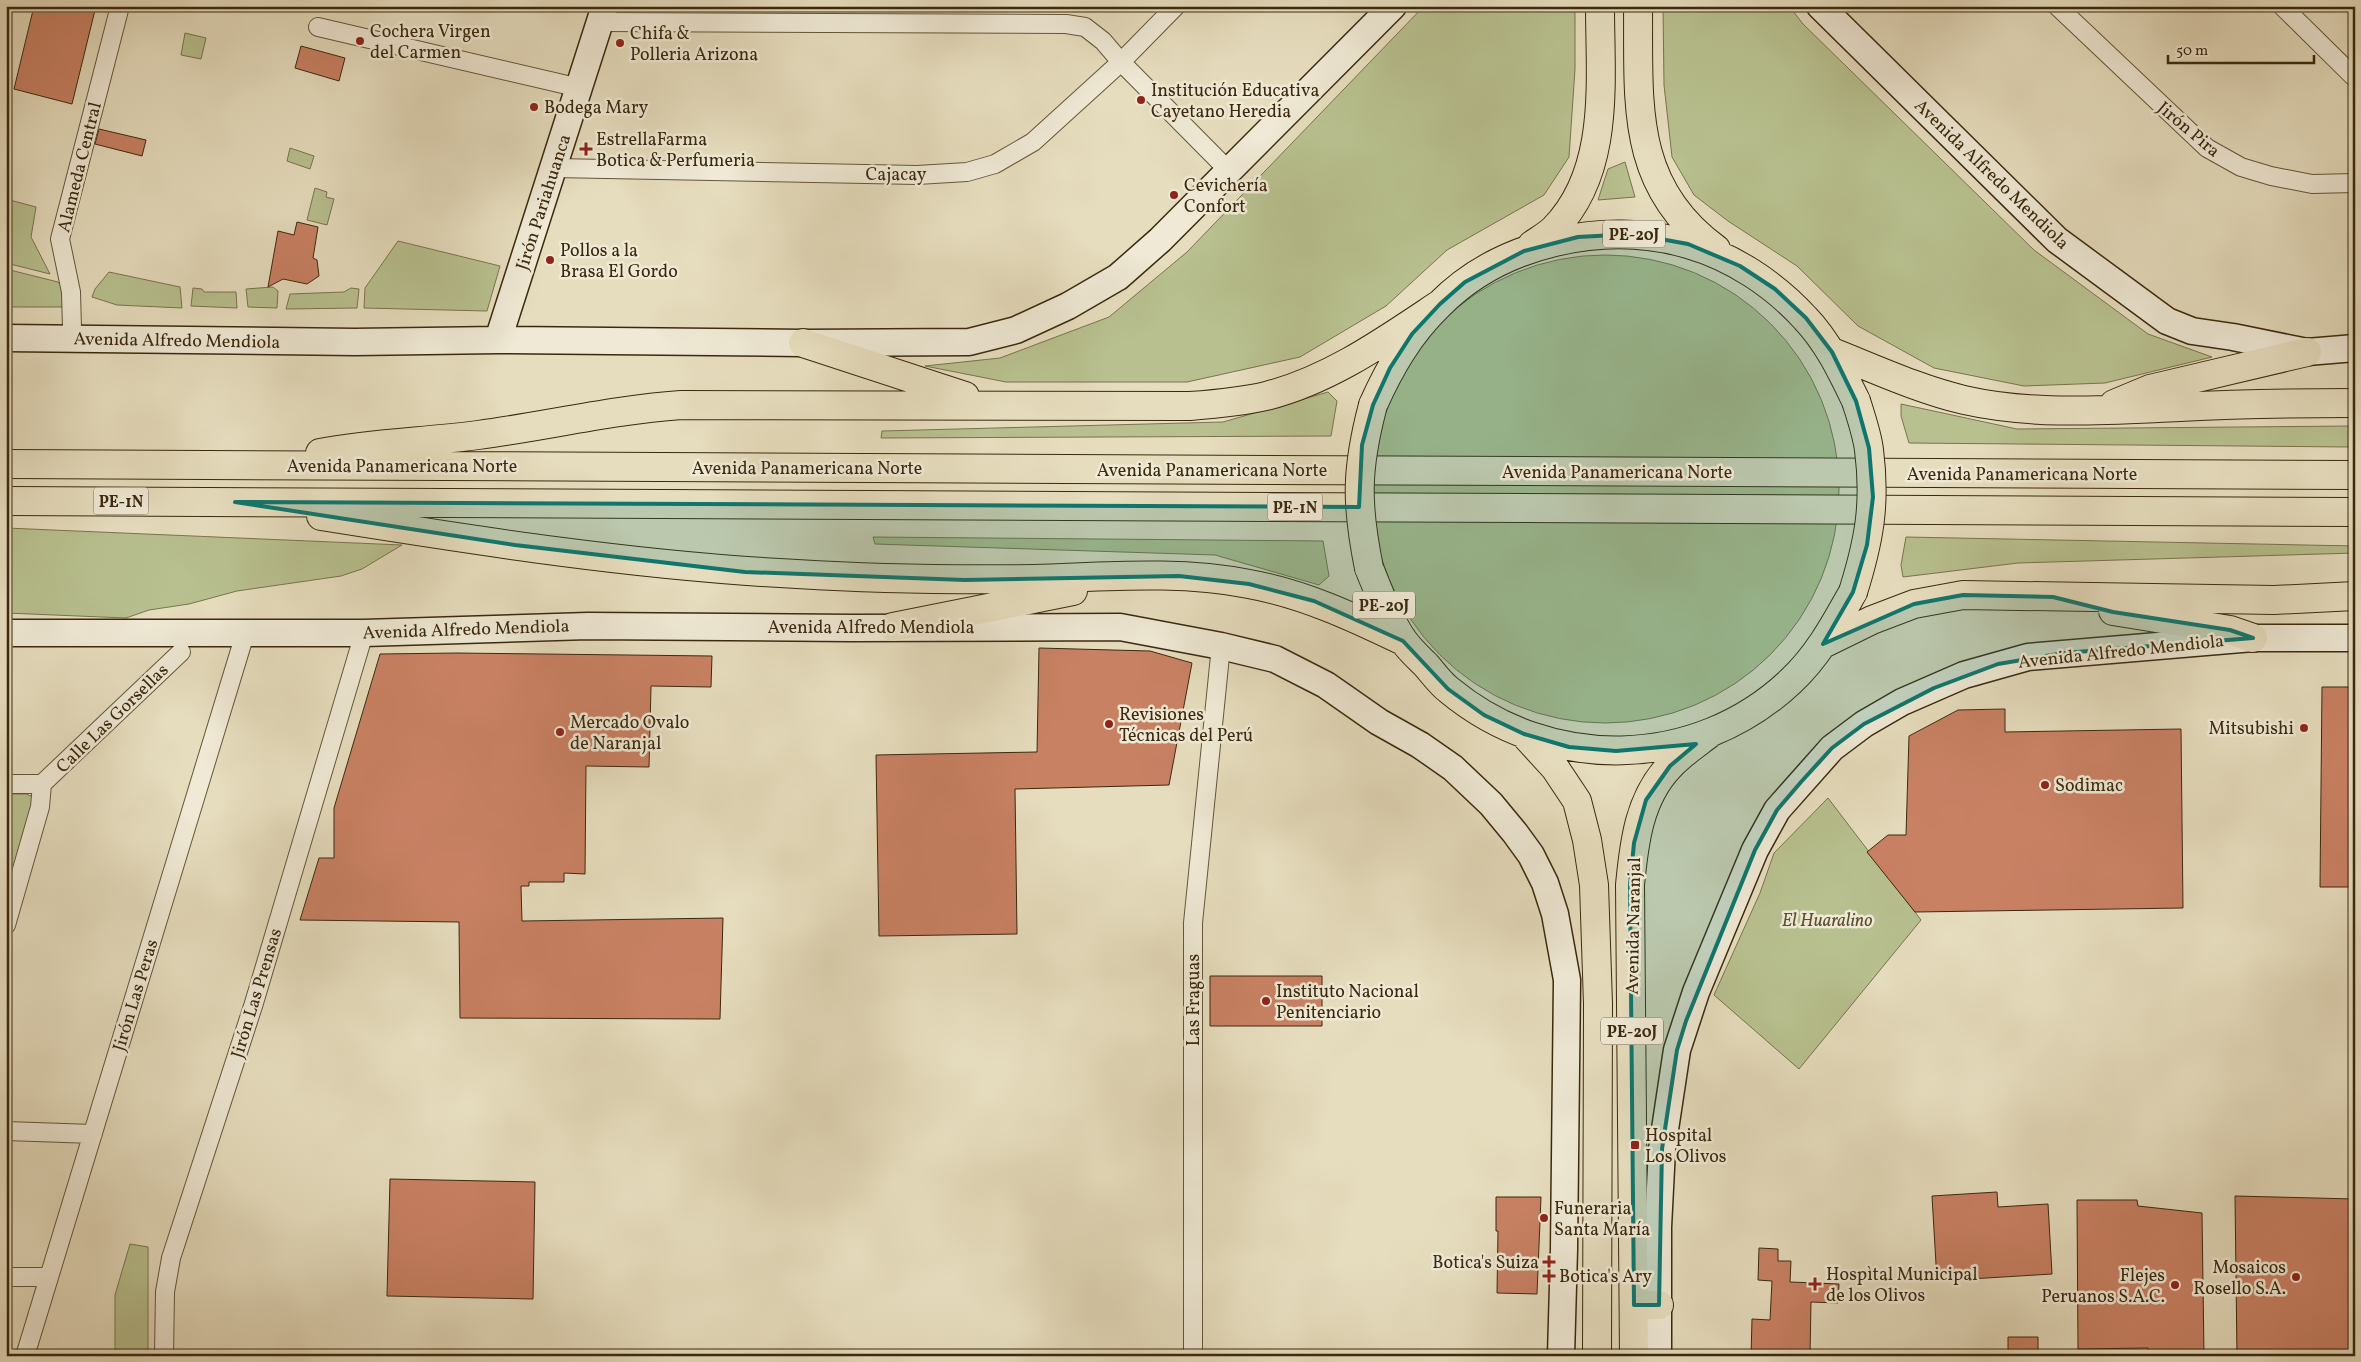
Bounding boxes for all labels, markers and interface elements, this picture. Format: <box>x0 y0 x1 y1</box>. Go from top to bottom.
place label: Cochera Virgen del Carmen <box>370 20 491 66</box>
place label: Chifa & Polleria Arizona <box>630 22 758 68</box>
scale bar <box>2168 32 2315 64</box>
marker: Cochera Virgen del Carmen <box>354 35 366 47</box>
marker: Chifa & Polleria Arizona <box>614 37 626 49</box>
text: 50 m <box>2176 41 2208 62</box>
place label: Institución Educativa Cayetano Heredia <box>1151 79 1320 125</box>
marker: Institución Educativa Cayetano Heredia <box>1135 94 1147 106</box>
street label: Avenida Alfredo Mendiola <box>1908 94 2074 256</box>
place label: Bodega Mary <box>544 96 648 121</box>
street label: Jirón Pira <box>2151 96 2225 164</box>
street label: Alameda Central <box>52 100 109 235</box>
marker: Bodega Mary <box>528 101 540 113</box>
place label: EstrellaFarma Botica & Perfumeria <box>596 128 755 174</box>
street label: Jirón Pariahuanca <box>511 131 578 274</box>
marker: EstrellaFarma Botica & Perfumeria <box>580 143 592 155</box>
street label: Cajacay <box>866 163 927 188</box>
place label: Cevichería Confort <box>1184 174 1268 220</box>
marker: Cevichería Confort <box>1168 189 1180 201</box>
road number: PE-20J <box>1603 220 1665 248</box>
place label: Pollos a la Brasa El Gordo <box>560 239 678 285</box>
marker: Pollos a la Brasa El Gordo <box>544 254 556 266</box>
street label: Avenida Alfredo Mendiola <box>73 327 281 356</box>
street label: Avenida Panamericana Norte <box>287 455 517 480</box>
street label: Avenida Panamericana Norte <box>692 457 922 482</box>
street label: Avenida Panamericana Norte <box>1097 459 1327 484</box>
street label: Avenida Panamericana Norte <box>1502 461 1732 486</box>
street label: Avenida Panamericana Norte <box>1907 463 2137 488</box>
road number: PE-1N <box>94 488 148 514</box>
road number: PE-1N <box>1268 494 1322 520</box>
road number: PE-20J <box>1353 592 1415 618</box>
street label: Avenida Alfredo Mendiola <box>362 614 570 647</box>
street label: Avenida Alfredo Mendiola <box>768 616 974 641</box>
street label: Avenida Alfredo Mendiola <box>2017 629 2225 676</box>
street label: Calle Las Gorsellas <box>51 659 175 779</box>
place label: Revisiones Técnicas del Perú <box>1119 703 1253 749</box>
place label: Mercado Ovalo de Naranjal <box>570 711 689 757</box>
place label: Mitsubishi <box>2209 717 2294 742</box>
marker: Revisiones Técnicas del Perú <box>1103 718 1115 730</box>
marker: Mitsubishi <box>2298 722 2310 734</box>
marker: Mercado Ovalo de Naranjal <box>554 726 566 738</box>
place label: Sodimac <box>2055 774 2123 799</box>
marker: Sodimac <box>2039 779 2051 791</box>
street label: Avenida Naranjal <box>1621 857 1648 995</box>
park label: El Huaralino <box>1782 909 1872 934</box>
street label: Jirón Las Prensas <box>226 925 289 1062</box>
street label: Jirón Las Peras <box>108 936 165 1055</box>
street label: Las Fraguas <box>1182 954 1207 1046</box>
place label: Instituto Nacional Penitenciario <box>1276 980 1419 1026</box>
marker: Instituto Nacional Penitenciario <box>1260 995 1272 1007</box>
road number: PE-20J <box>1601 1018 1663 1044</box>
place label: Hospital Los Olivos <box>1645 1124 1727 1170</box>
marker: Hospital Los Olivos <box>1629 1139 1641 1151</box>
place label: Funeraria Santa María <box>1554 1197 1650 1243</box>
marker: Funeraria Santa María <box>1538 1212 1550 1224</box>
place label: Botica's Suiza <box>1432 1251 1539 1276</box>
marker: Botica's Suiza <box>1543 1256 1555 1268</box>
place label: Mosaicos Rosello S.A. <box>2193 1256 2286 1302</box>
place label: Hospìtal Municipal de los Olivos <box>1826 1263 1978 1309</box>
place label: Flejes Peruanos S.A.C. <box>2041 1264 2165 1310</box>
place label: Botica's Ary <box>1559 1265 1652 1290</box>
marker: Botica's Ary <box>1543 1270 1555 1282</box>
marker: Mosaicos Rosello S.A. <box>2290 1271 2302 1283</box>
marker: Hospìtal Municipal de los Olivos <box>1808 1277 1822 1291</box>
marker: Flejes Peruanos S.A.C. <box>2169 1279 2181 1291</box>

